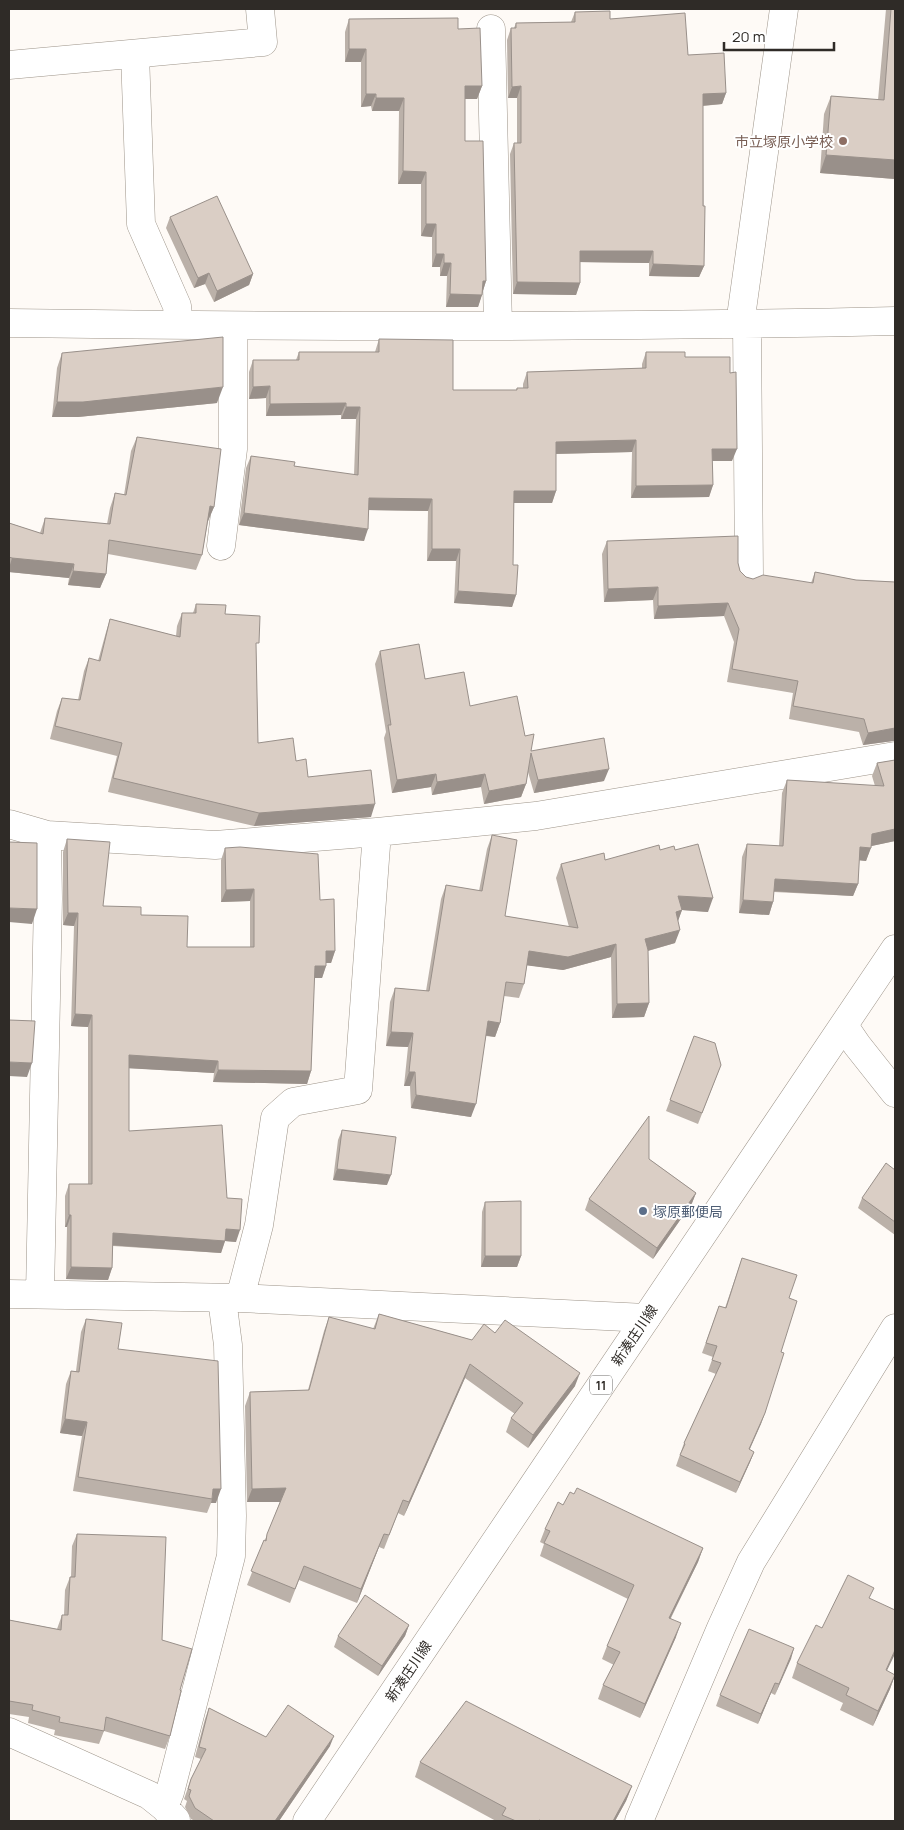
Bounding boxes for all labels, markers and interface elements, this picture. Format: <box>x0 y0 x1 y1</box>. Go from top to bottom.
scale bar <box>724 20 834 52</box>
text: 20 m <box>732 26 765 47</box>
place label: 市立塚原小学校 <box>735 132 833 151</box>
marker: 市立塚原小学校 <box>837 135 849 147</box>
place label: 塚原郵便局 <box>653 1202 723 1221</box>
marker: 塚原郵便局 <box>637 1205 649 1217</box>
street label: 新湊庄川線 <box>607 1301 661 1369</box>
road number: 11 <box>590 1376 612 1394</box>
street label: 新湊庄川線 <box>381 1637 435 1705</box>

